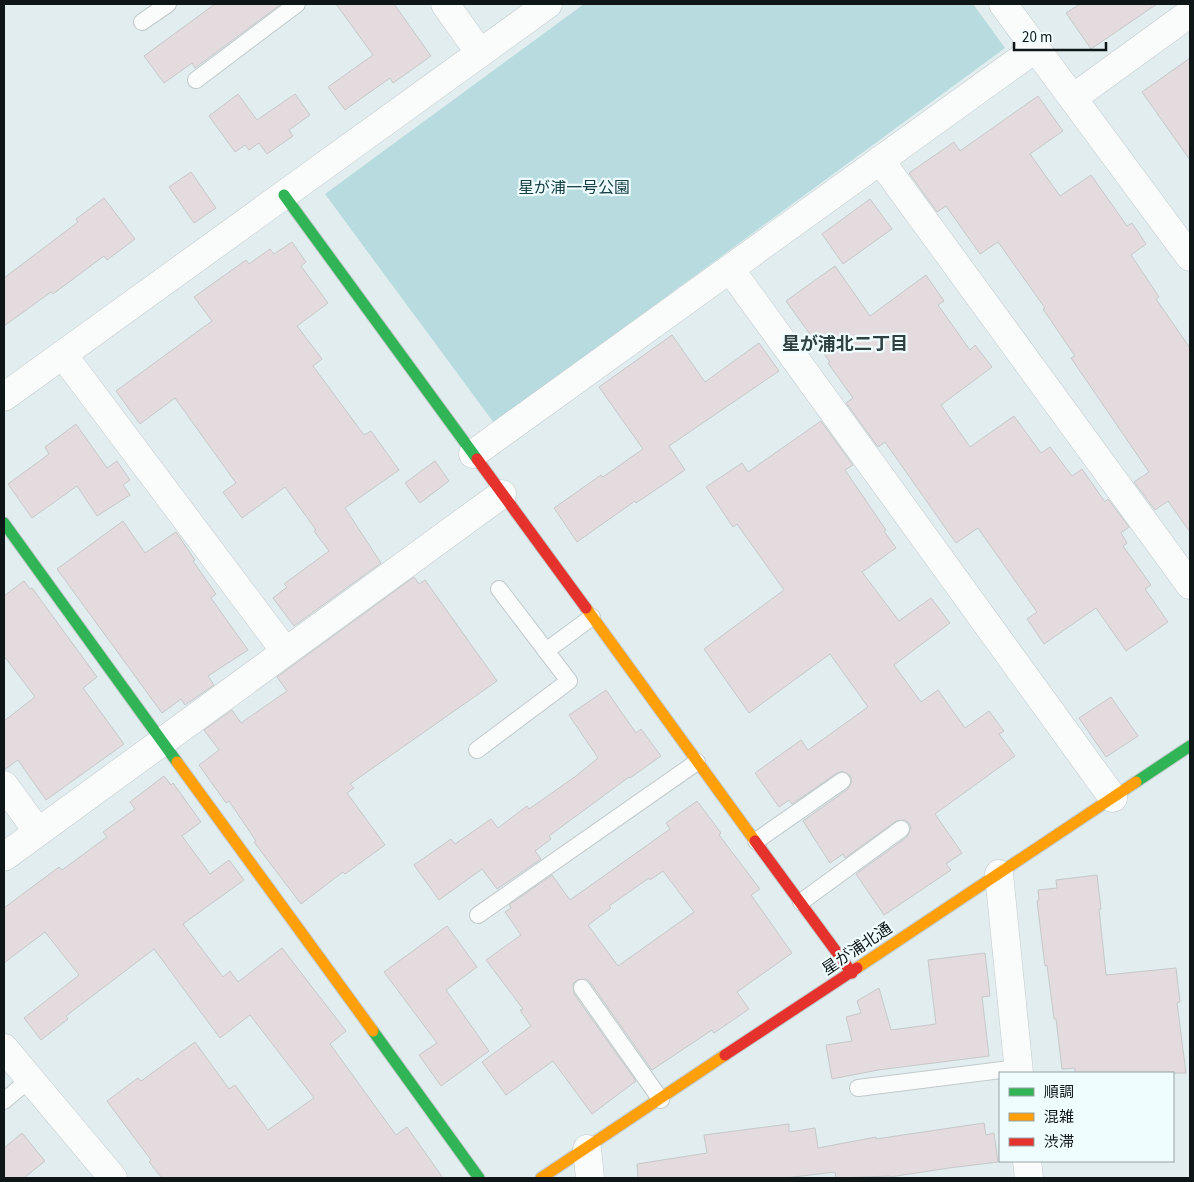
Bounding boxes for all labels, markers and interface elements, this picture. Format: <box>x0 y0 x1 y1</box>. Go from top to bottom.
scale bar <box>1014 20 1106 52</box>
text: 20 m <box>1022 27 1052 48</box>
park label: 星が浦一号公園 <box>518 177 630 199</box>
district label: 星が浦北二丁目 <box>782 332 908 357</box>
street label: 星が浦北通 <box>818 918 896 980</box>
legend <box>999 1072 1174 1162</box>
text: 順調 <box>1044 1082 1074 1103</box>
text: 混雑 <box>1044 1107 1074 1128</box>
text: 渋滞 <box>1044 1132 1074 1153</box>

